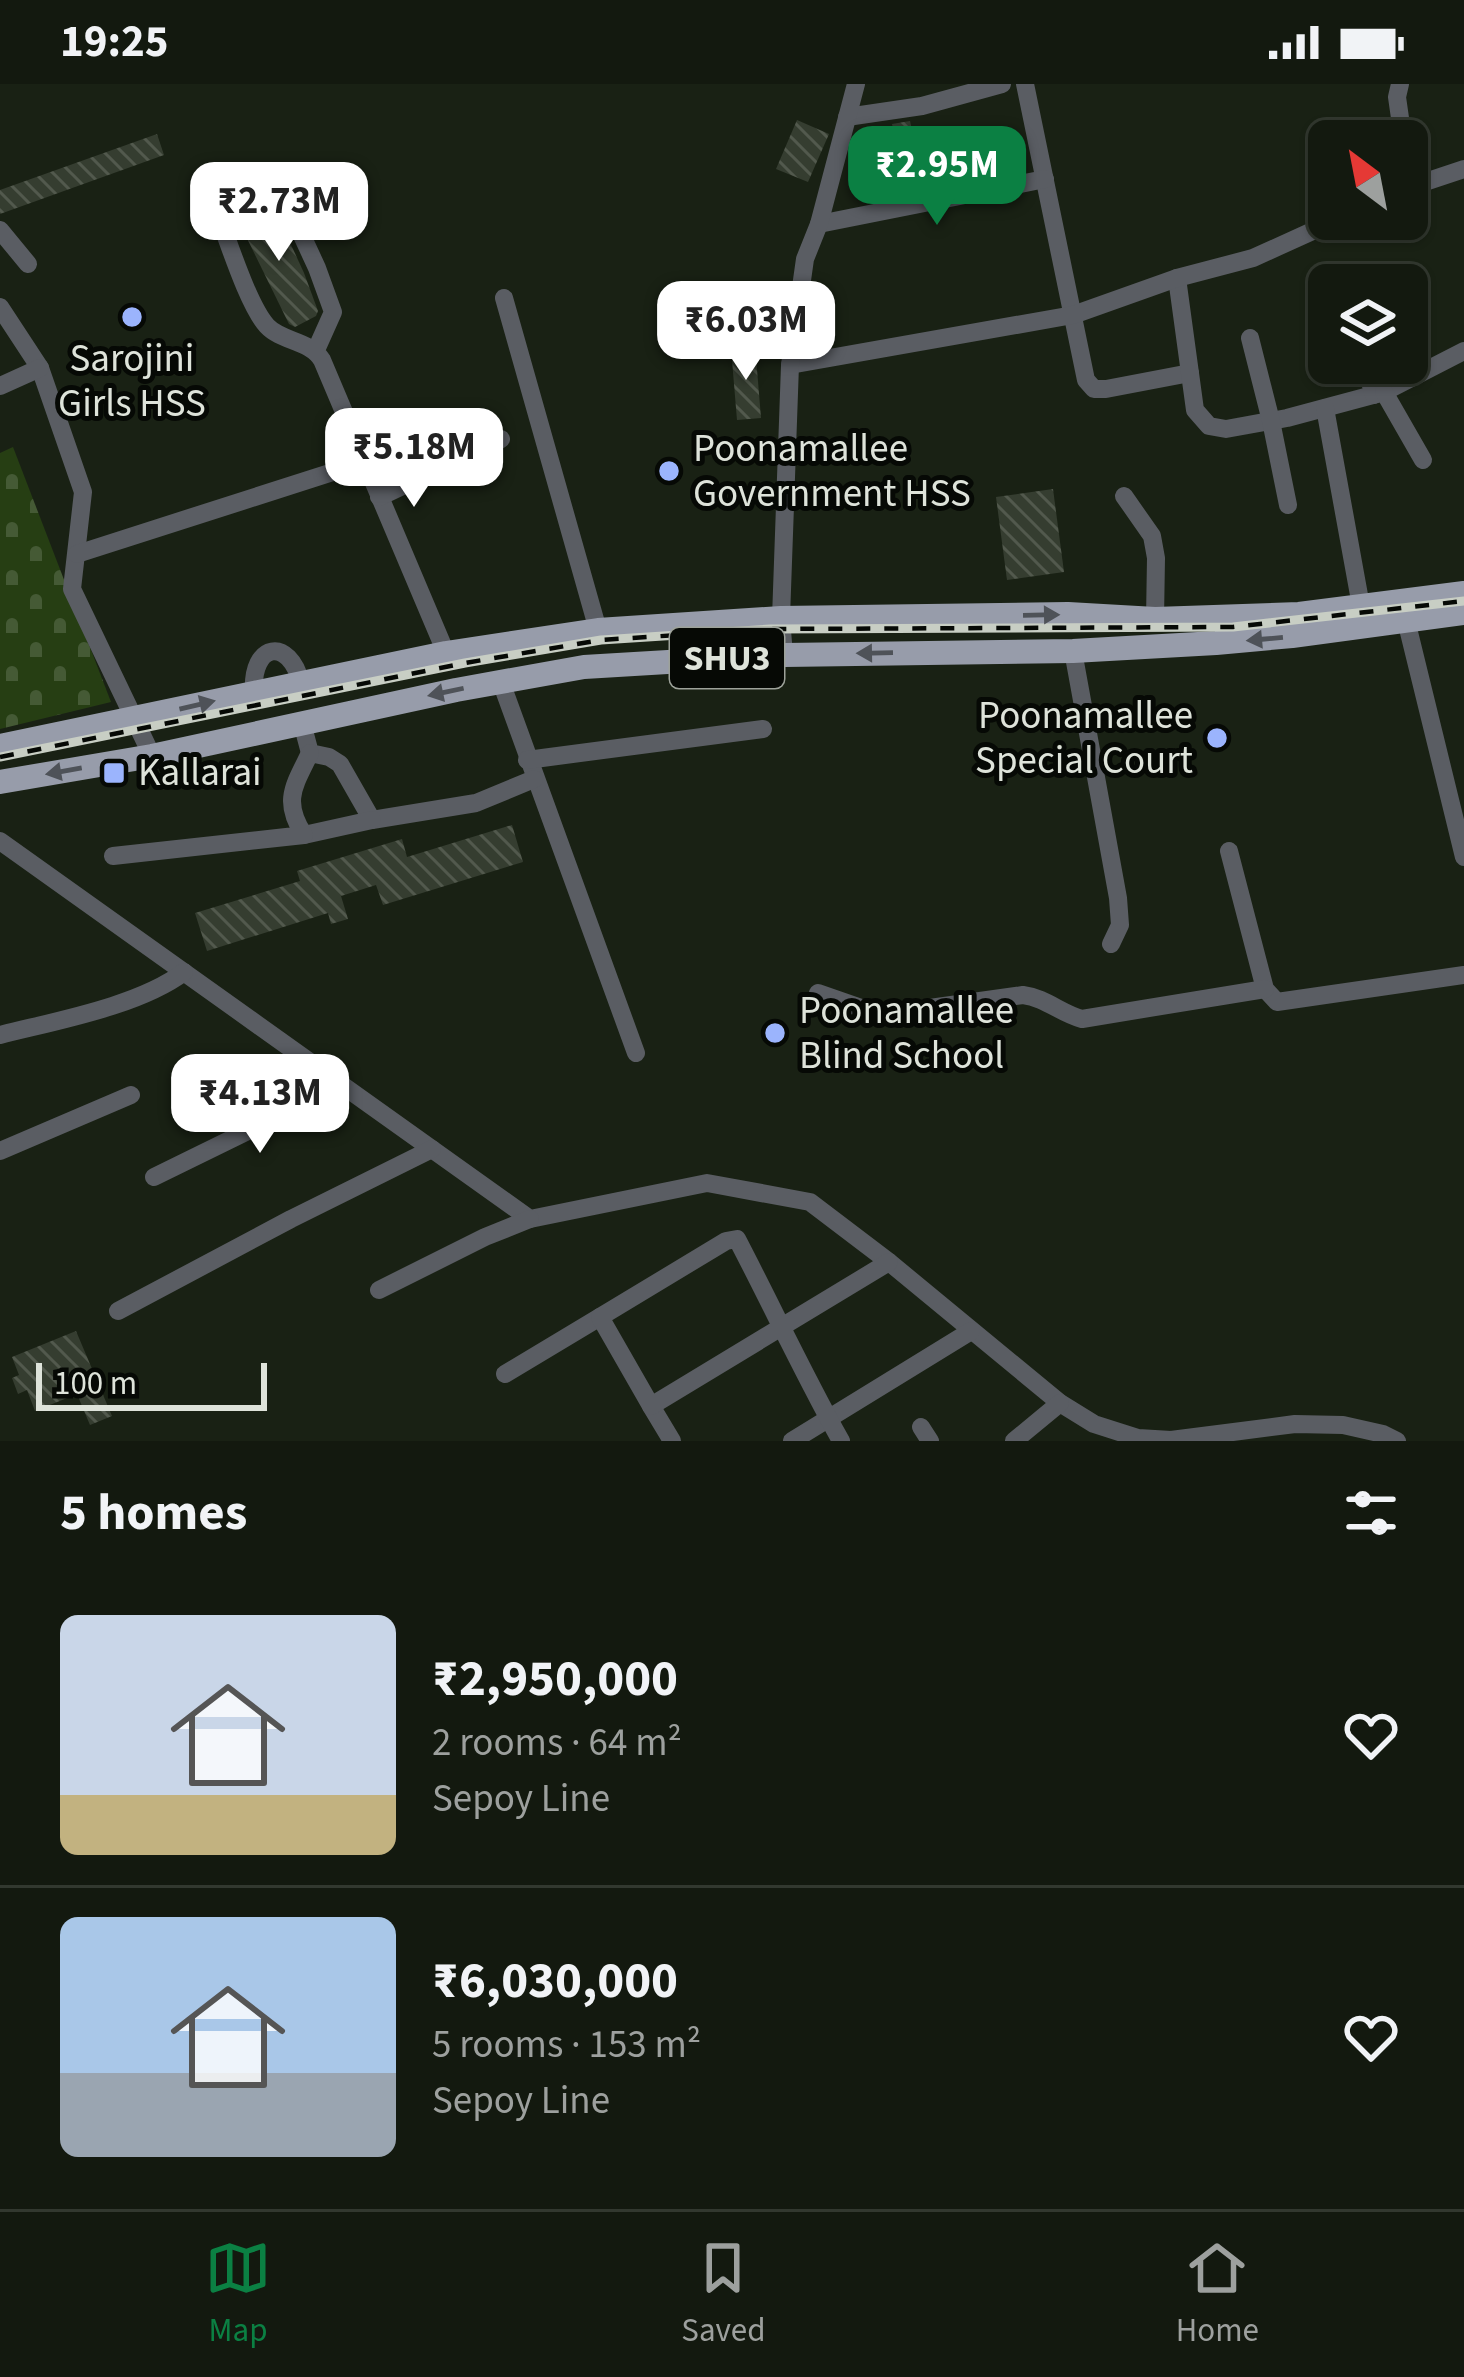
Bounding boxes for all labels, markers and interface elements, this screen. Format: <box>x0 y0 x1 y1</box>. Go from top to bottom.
text: 19:25 <box>60 10 169 74</box>
north arrow <box>1308 120 1428 240</box>
map controls <box>1308 120 1428 384</box>
pin: ₹2.95M <box>839 126 1035 228</box>
text: ₹2.95M <box>875 137 999 193</box>
pin: ₹2.73M <box>181 162 377 264</box>
text: ₹2.73M <box>217 173 341 229</box>
button: layers <box>1308 264 1428 384</box>
pin: ₹6.03M <box>648 281 844 383</box>
text: ₹6.03M <box>684 292 808 348</box>
marker: Sarojini Girls HSS <box>119 304 145 330</box>
place label: Sarojini Girls HSS <box>58 331 206 432</box>
pin: ₹5.18M <box>316 408 512 510</box>
text: ₹5.18M <box>352 419 476 475</box>
place label: Poonamallee Government HSS <box>693 421 971 522</box>
marker: Poonamallee Government HSS <box>656 458 682 484</box>
one-way arrow <box>1023 605 1061 624</box>
road number: SHU3 <box>670 628 784 688</box>
one-way arrow <box>1246 630 1283 649</box>
one-way arrow <box>855 644 893 663</box>
one-way arrow <box>426 683 464 702</box>
place label: Poonamallee Special Court <box>975 688 1193 789</box>
one-way arrow <box>178 695 216 714</box>
marker: Poonamallee Special Court <box>1204 725 1230 751</box>
place label: Kallarai <box>138 745 262 801</box>
marker: Kallarai <box>101 760 127 786</box>
one-way arrow <box>45 762 82 781</box>
place label: Poonamallee Blind School <box>799 983 1014 1084</box>
marker: Poonamallee Blind School <box>762 1020 788 1046</box>
pin: ₹4.13M <box>162 1054 358 1156</box>
text: ₹4.13M <box>198 1065 322 1121</box>
scale bar <box>36 1357 267 1410</box>
text: 100 m <box>54 1360 137 1407</box>
text: 5 homes <box>60 1477 247 1549</box>
icon: filters <box>1338 1480 1404 1546</box>
text: ₹2,950,000 <box>432 1643 678 1715</box>
icon: home <box>156 1663 300 1807</box>
icon: heart <box>1338 1702 1404 1768</box>
text: 2 rooms · 64 m² <box>432 1715 682 1771</box>
text: Sepoy Line <box>432 1771 610 1827</box>
text: ₹6,030,000 <box>432 1945 678 2017</box>
icon: home <box>156 1965 300 2109</box>
icon: heart <box>1338 2004 1404 2070</box>
text: 5 rooms · 153 m² <box>432 2017 701 2073</box>
text: Sepoy Line <box>432 2073 610 2129</box>
tab: Map <box>205 2235 271 2354</box>
tab: Saved <box>681 2235 766 2354</box>
tab: Home <box>1176 2235 1259 2354</box>

